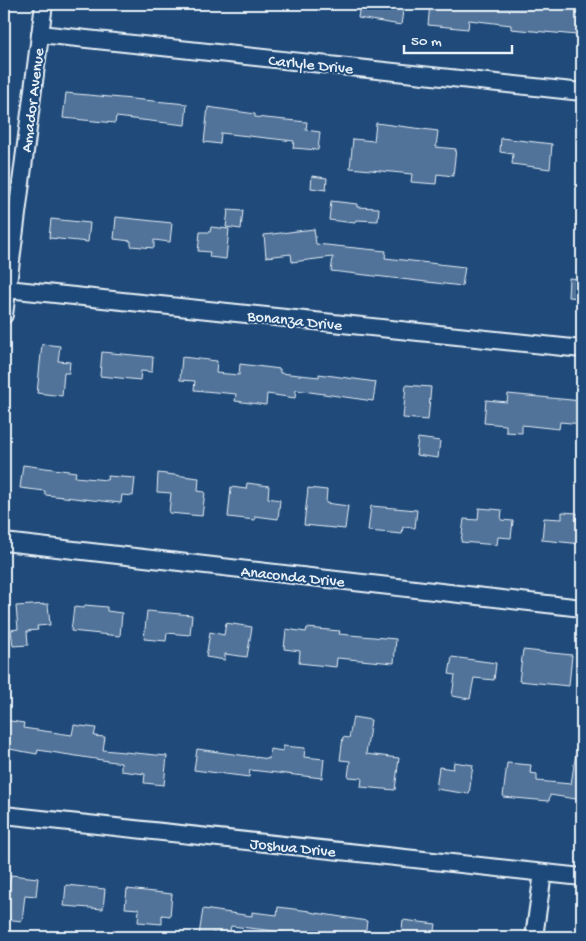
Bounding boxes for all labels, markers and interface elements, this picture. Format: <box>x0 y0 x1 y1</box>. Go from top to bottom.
scale bar <box>404 22 511 54</box>
text: 50 m <box>411 33 442 51</box>
street label: Amador Avenue <box>19 46 50 154</box>
street label: Carlyle Drive <box>267 53 355 80</box>
street label: Bonanza Drive <box>245 308 344 337</box>
street label: Anaconda Drive <box>240 564 346 593</box>
street label: Joshua Drive <box>249 836 337 864</box>

